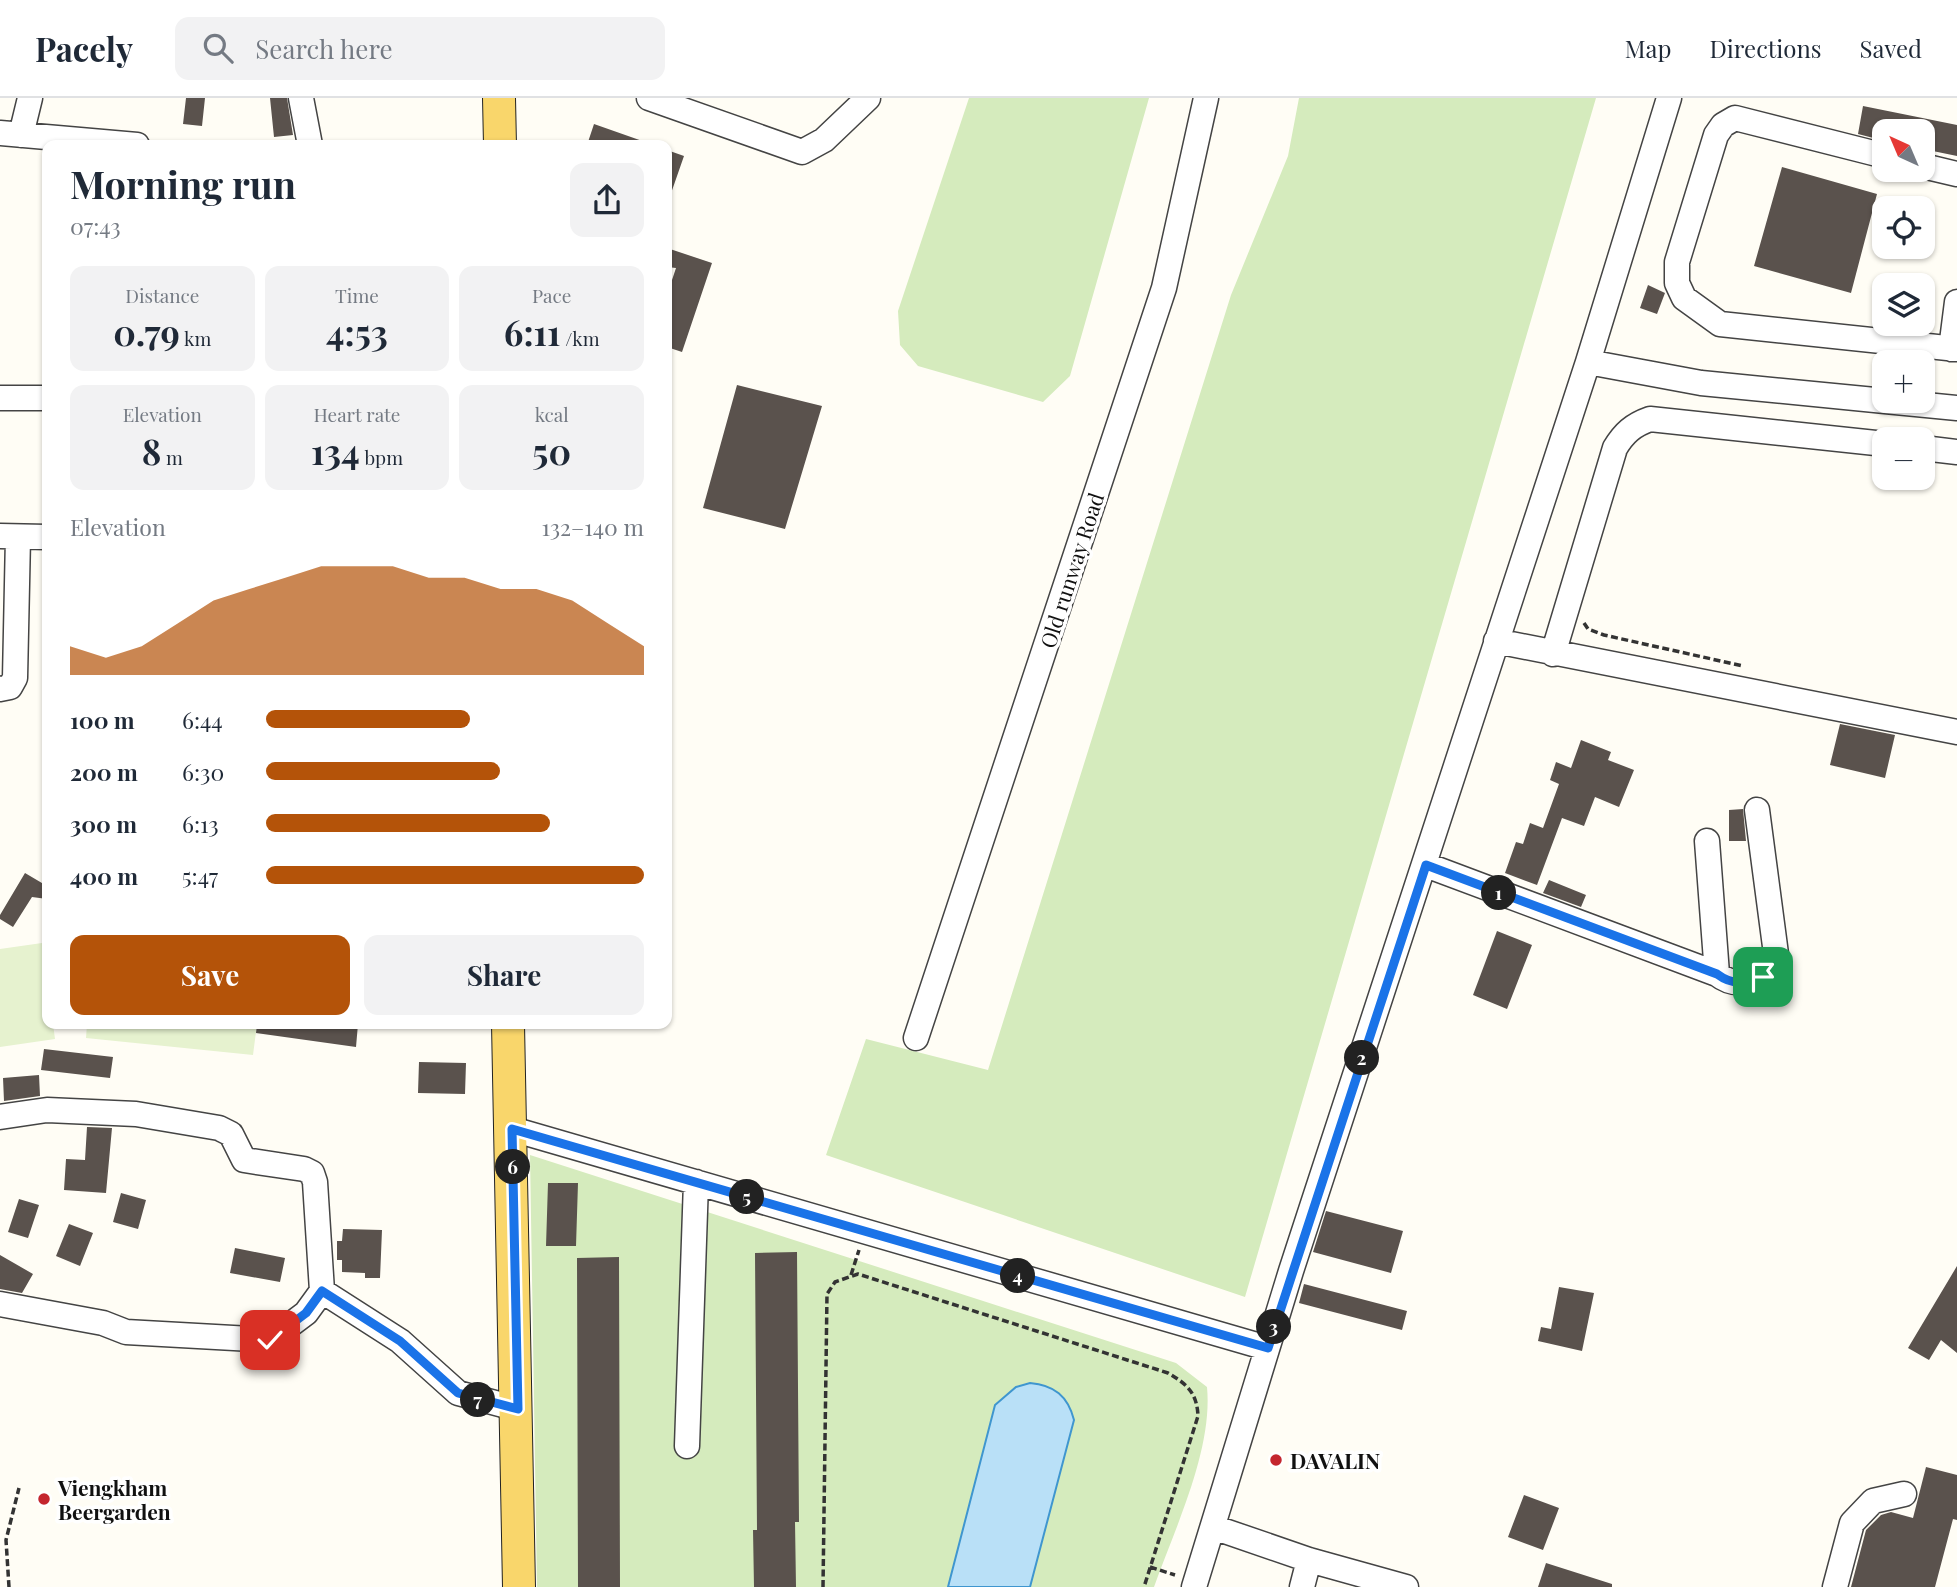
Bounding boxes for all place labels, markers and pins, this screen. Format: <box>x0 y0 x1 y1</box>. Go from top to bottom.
pin: 1 <box>1482 876 1516 910</box>
pin <box>1733 947 1793 1007</box>
pin: 2 <box>1344 1040 1380 1076</box>
pin: 6 <box>496 1150 530 1184</box>
pin: 5 <box>730 1180 764 1214</box>
pin: 4 <box>1000 1258 1036 1294</box>
pin <box>240 1310 300 1370</box>
pin: 3 <box>1256 1310 1292 1344</box>
pin: 7 <box>461 1382 496 1418</box>
place label: DAVALIN <box>1290 1446 1380 1474</box>
marker: DAVALIN <box>1268 1452 1284 1468</box>
place label: Viengkham Beergarden <box>57 1473 171 1525</box>
marker: Viengkham Beergarden <box>36 1491 52 1507</box>

